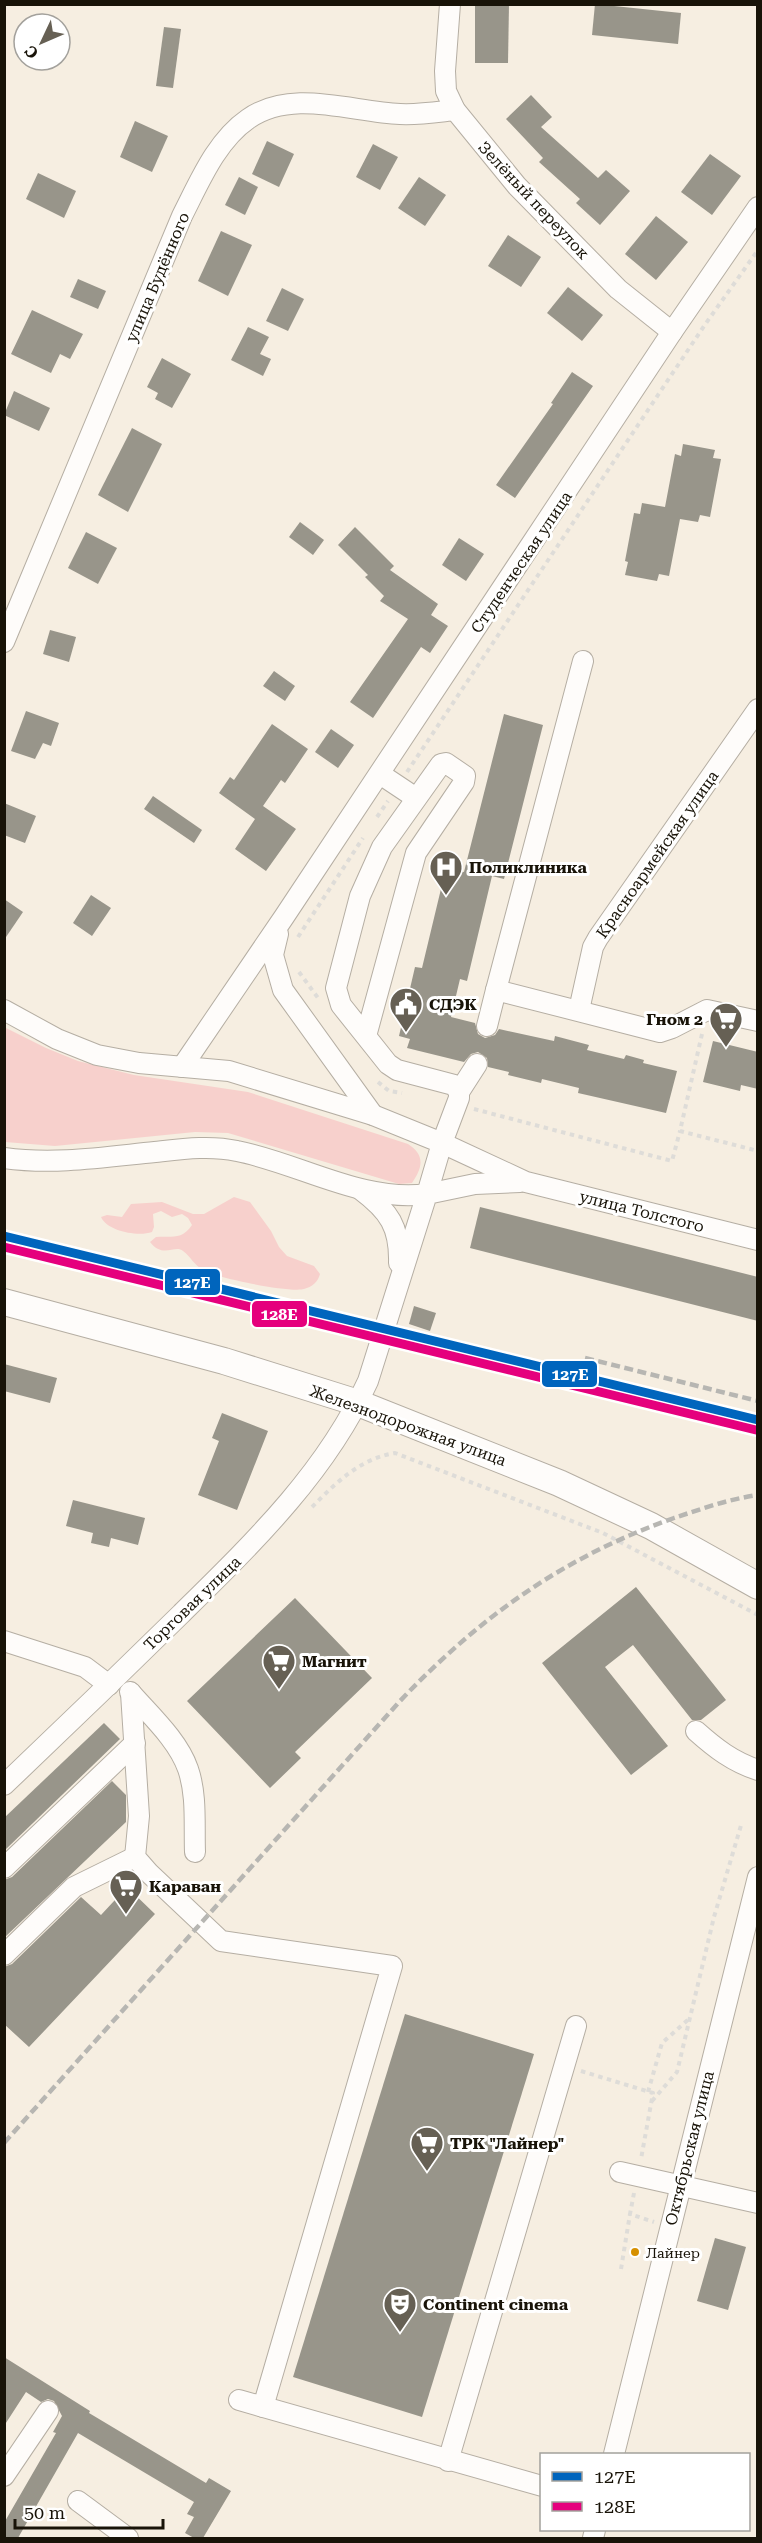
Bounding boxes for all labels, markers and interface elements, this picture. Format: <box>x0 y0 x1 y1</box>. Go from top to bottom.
north arrow <box>12 12 72 72</box>
text: С <box>21 41 42 63</box>
street label: Зелёный переулок <box>474 138 593 263</box>
street label: улица Будённого <box>121 209 194 345</box>
street label: Студенческая улица <box>467 487 576 637</box>
street label: Красноармейская улица <box>592 767 723 942</box>
hospital icon: Поликлиника <box>428 849 464 896</box>
place label: Поликлиника <box>469 858 588 877</box>
public building icon: СДЭК <box>388 986 424 1033</box>
place label: СДЭК <box>429 995 477 1014</box>
supermarket icon: Гном 2 <box>708 1001 744 1048</box>
place label: Гном 2 <box>646 1010 703 1029</box>
street label: улица Толстого <box>578 1187 706 1236</box>
line badge: 127Е <box>164 1268 221 1296</box>
text: 127Е <box>173 1273 211 1292</box>
line badge: 128Е <box>251 1300 308 1328</box>
text: 128Е <box>260 1305 298 1324</box>
line badge: 127Е <box>541 1360 598 1388</box>
text: 127Е <box>551 1365 589 1384</box>
street label: Железнодорожная улица <box>307 1381 509 1470</box>
street label: Торговая улица <box>140 1552 245 1654</box>
supermarket icon: Магнит <box>261 1643 297 1690</box>
place label: Магнит <box>302 1652 367 1671</box>
supermarket icon: Караван <box>108 1868 144 1915</box>
place label: Караван <box>149 1877 221 1896</box>
street label: Октябрьская улица <box>661 2069 718 2227</box>
supermarket icon: ТРК "Лайнер" <box>409 2125 445 2172</box>
place label: ТРК "Лайнер" <box>450 2134 564 2153</box>
place label: Лайнер <box>646 2245 700 2261</box>
marker: Лайнер <box>629 2246 641 2258</box>
theatre icon: Continent cinema <box>382 2286 418 2333</box>
place label: Continent cinema <box>423 2295 569 2314</box>
legend <box>540 2453 750 2531</box>
text: 127Е <box>594 2466 636 2487</box>
scale bar <box>15 2492 164 2530</box>
text: 128Е <box>594 2496 636 2517</box>
text: 50 m <box>24 2502 65 2523</box>

